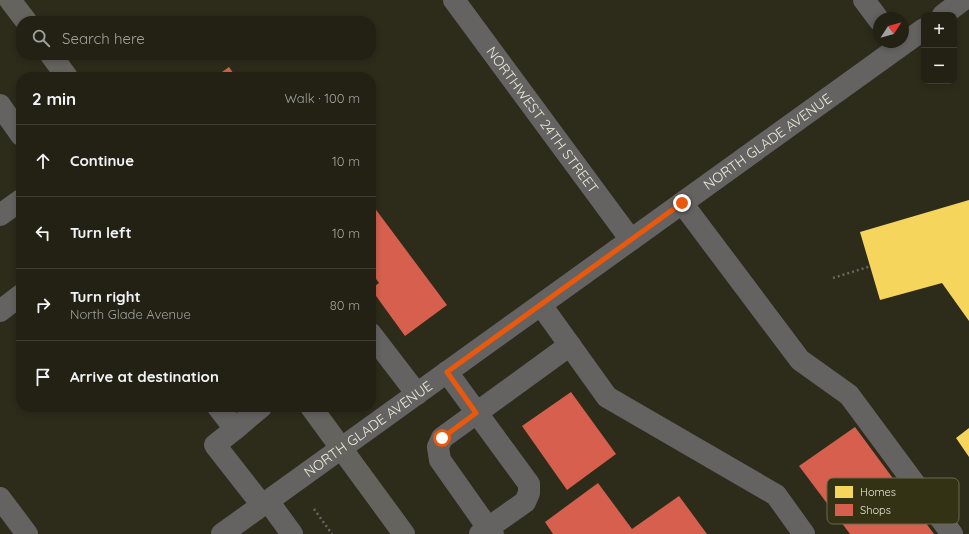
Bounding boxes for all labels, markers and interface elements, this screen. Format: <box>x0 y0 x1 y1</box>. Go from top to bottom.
north arrow <box>873 12 909 48</box>
map controls <box>921 12 957 84</box>
button: + <box>921 12 957 48</box>
search box <box>16 16 376 60</box>
icon: search <box>30 27 52 49</box>
text: Search here <box>62 29 145 48</box>
street label: NORTHWEST 24TH STREET <box>482 43 602 197</box>
button: − <box>921 48 957 84</box>
text: 2 min <box>32 88 76 109</box>
street label: NORTH GLADE AVENUE <box>700 89 835 194</box>
text: Walk · 100 m <box>284 90 360 106</box>
icon: ahead <box>32 150 54 172</box>
text: Continue <box>70 151 134 170</box>
text: 10 m <box>332 153 360 169</box>
route end <box>673 194 691 212</box>
icon: left <box>32 222 54 244</box>
text: Turn left <box>70 223 132 242</box>
text: 10 m <box>332 225 360 241</box>
text: Turn right <box>70 287 141 306</box>
icon: right <box>32 294 54 316</box>
text: 80 m <box>330 297 360 313</box>
text: North Glade Avenue <box>70 306 191 322</box>
icon: arrive <box>32 366 54 388</box>
text: Arrive at destination <box>70 367 219 386</box>
street label: NORTH GLADE AVENUE <box>300 377 436 481</box>
route start <box>433 429 451 447</box>
legend <box>827 478 959 524</box>
text: Homes <box>860 485 896 499</box>
text: Shops <box>860 503 891 517</box>

